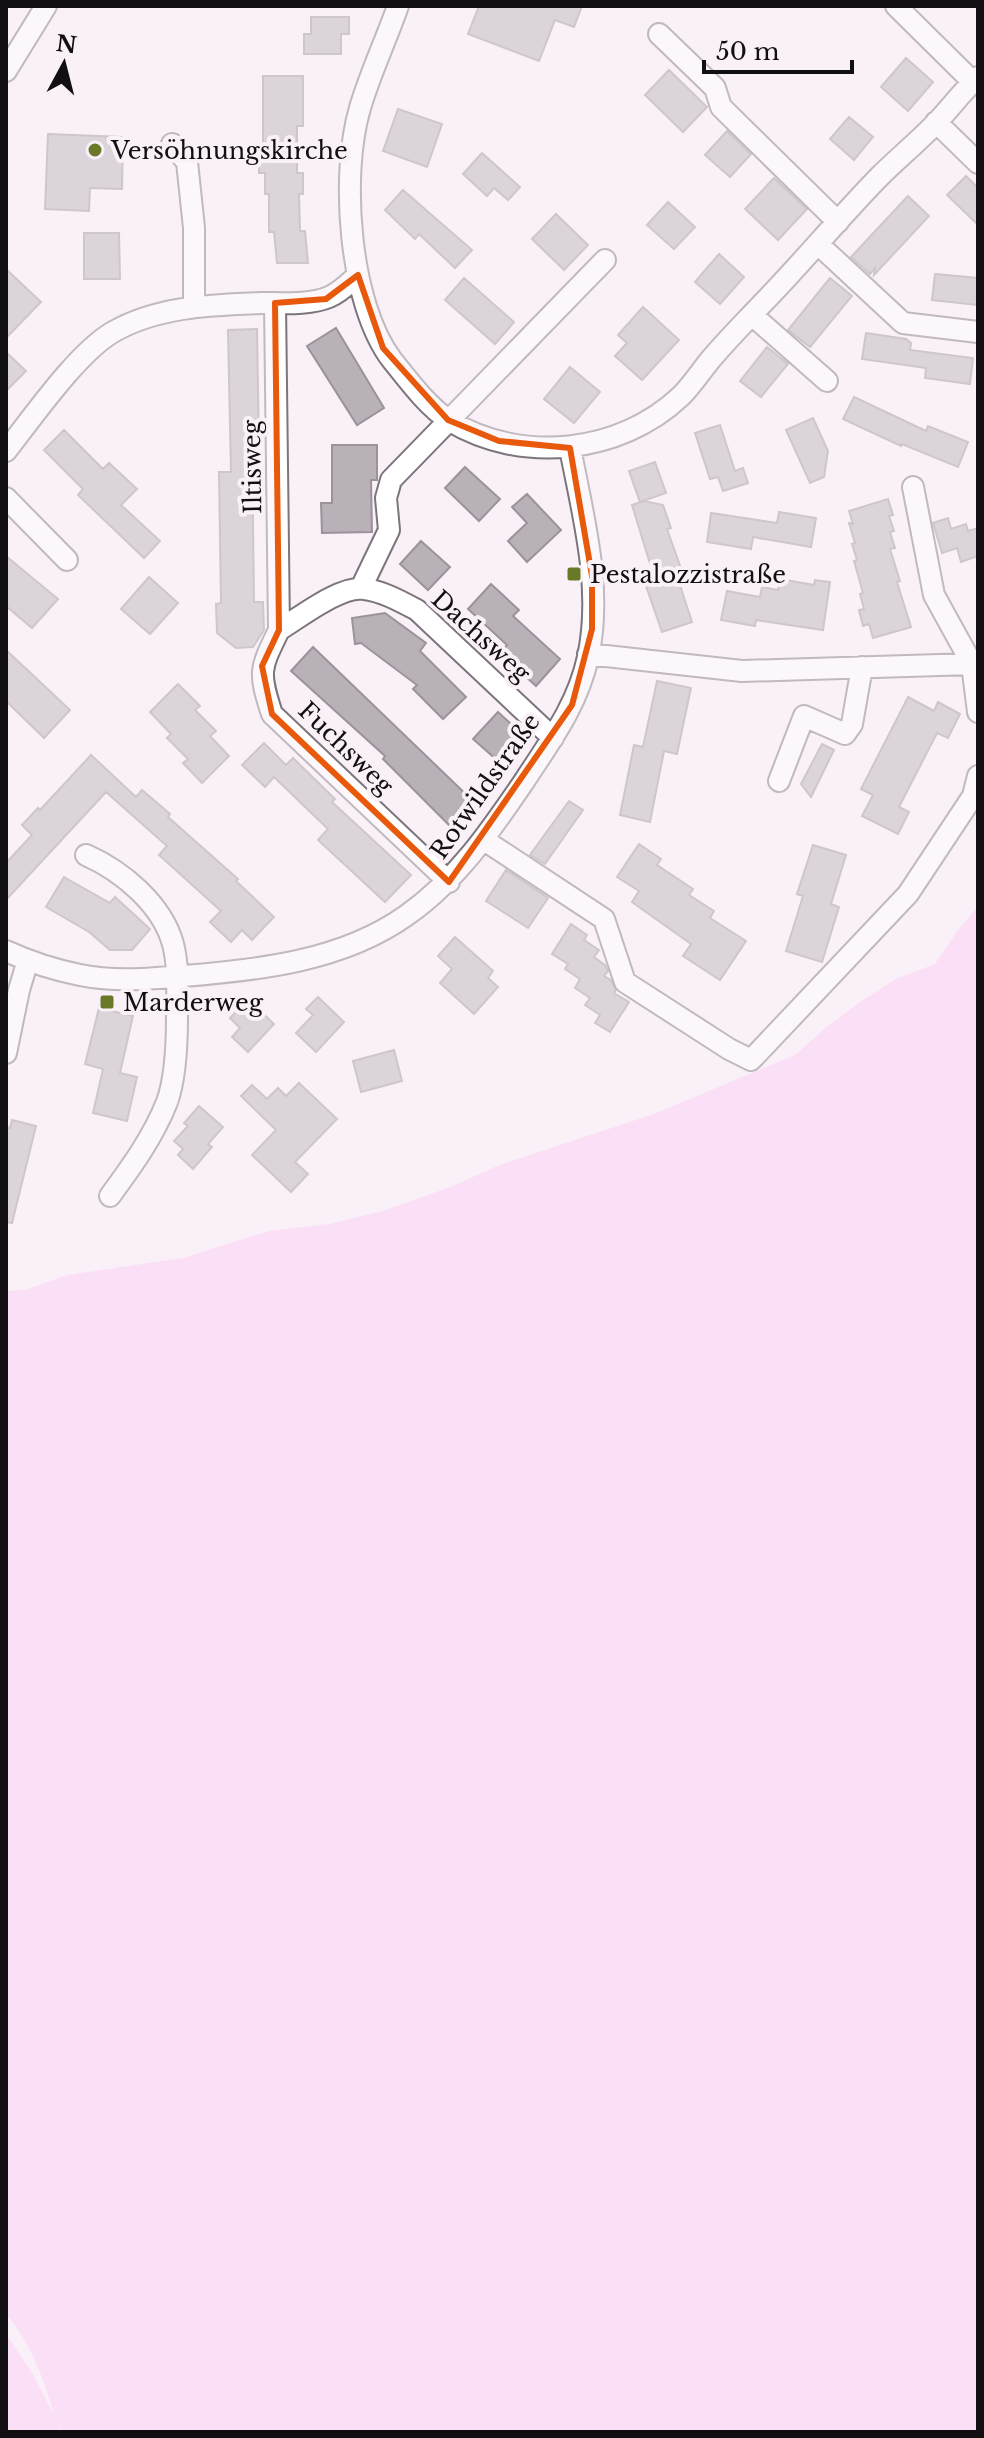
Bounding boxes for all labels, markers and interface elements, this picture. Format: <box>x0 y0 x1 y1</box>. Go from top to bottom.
north arrow <box>24 24 104 104</box>
scale bar <box>704 24 852 74</box>
text: N <box>54 30 79 59</box>
text: 50 m <box>716 37 780 66</box>
place label: Versöhnungskirche <box>110 136 348 165</box>
marker: Versöhnungskirche <box>86 141 104 159</box>
street label: Iltisweg <box>237 419 267 514</box>
place label: Pestalozzistraße <box>590 560 786 589</box>
marker: Pestalozzistraße <box>565 565 583 583</box>
street label: Dachsweg <box>426 584 537 688</box>
street label: Fuchsweg <box>293 696 400 801</box>
street label: Rotwildstraße <box>424 708 546 864</box>
place label: Marderweg <box>123 988 264 1017</box>
marker: Marderweg <box>98 993 116 1011</box>

